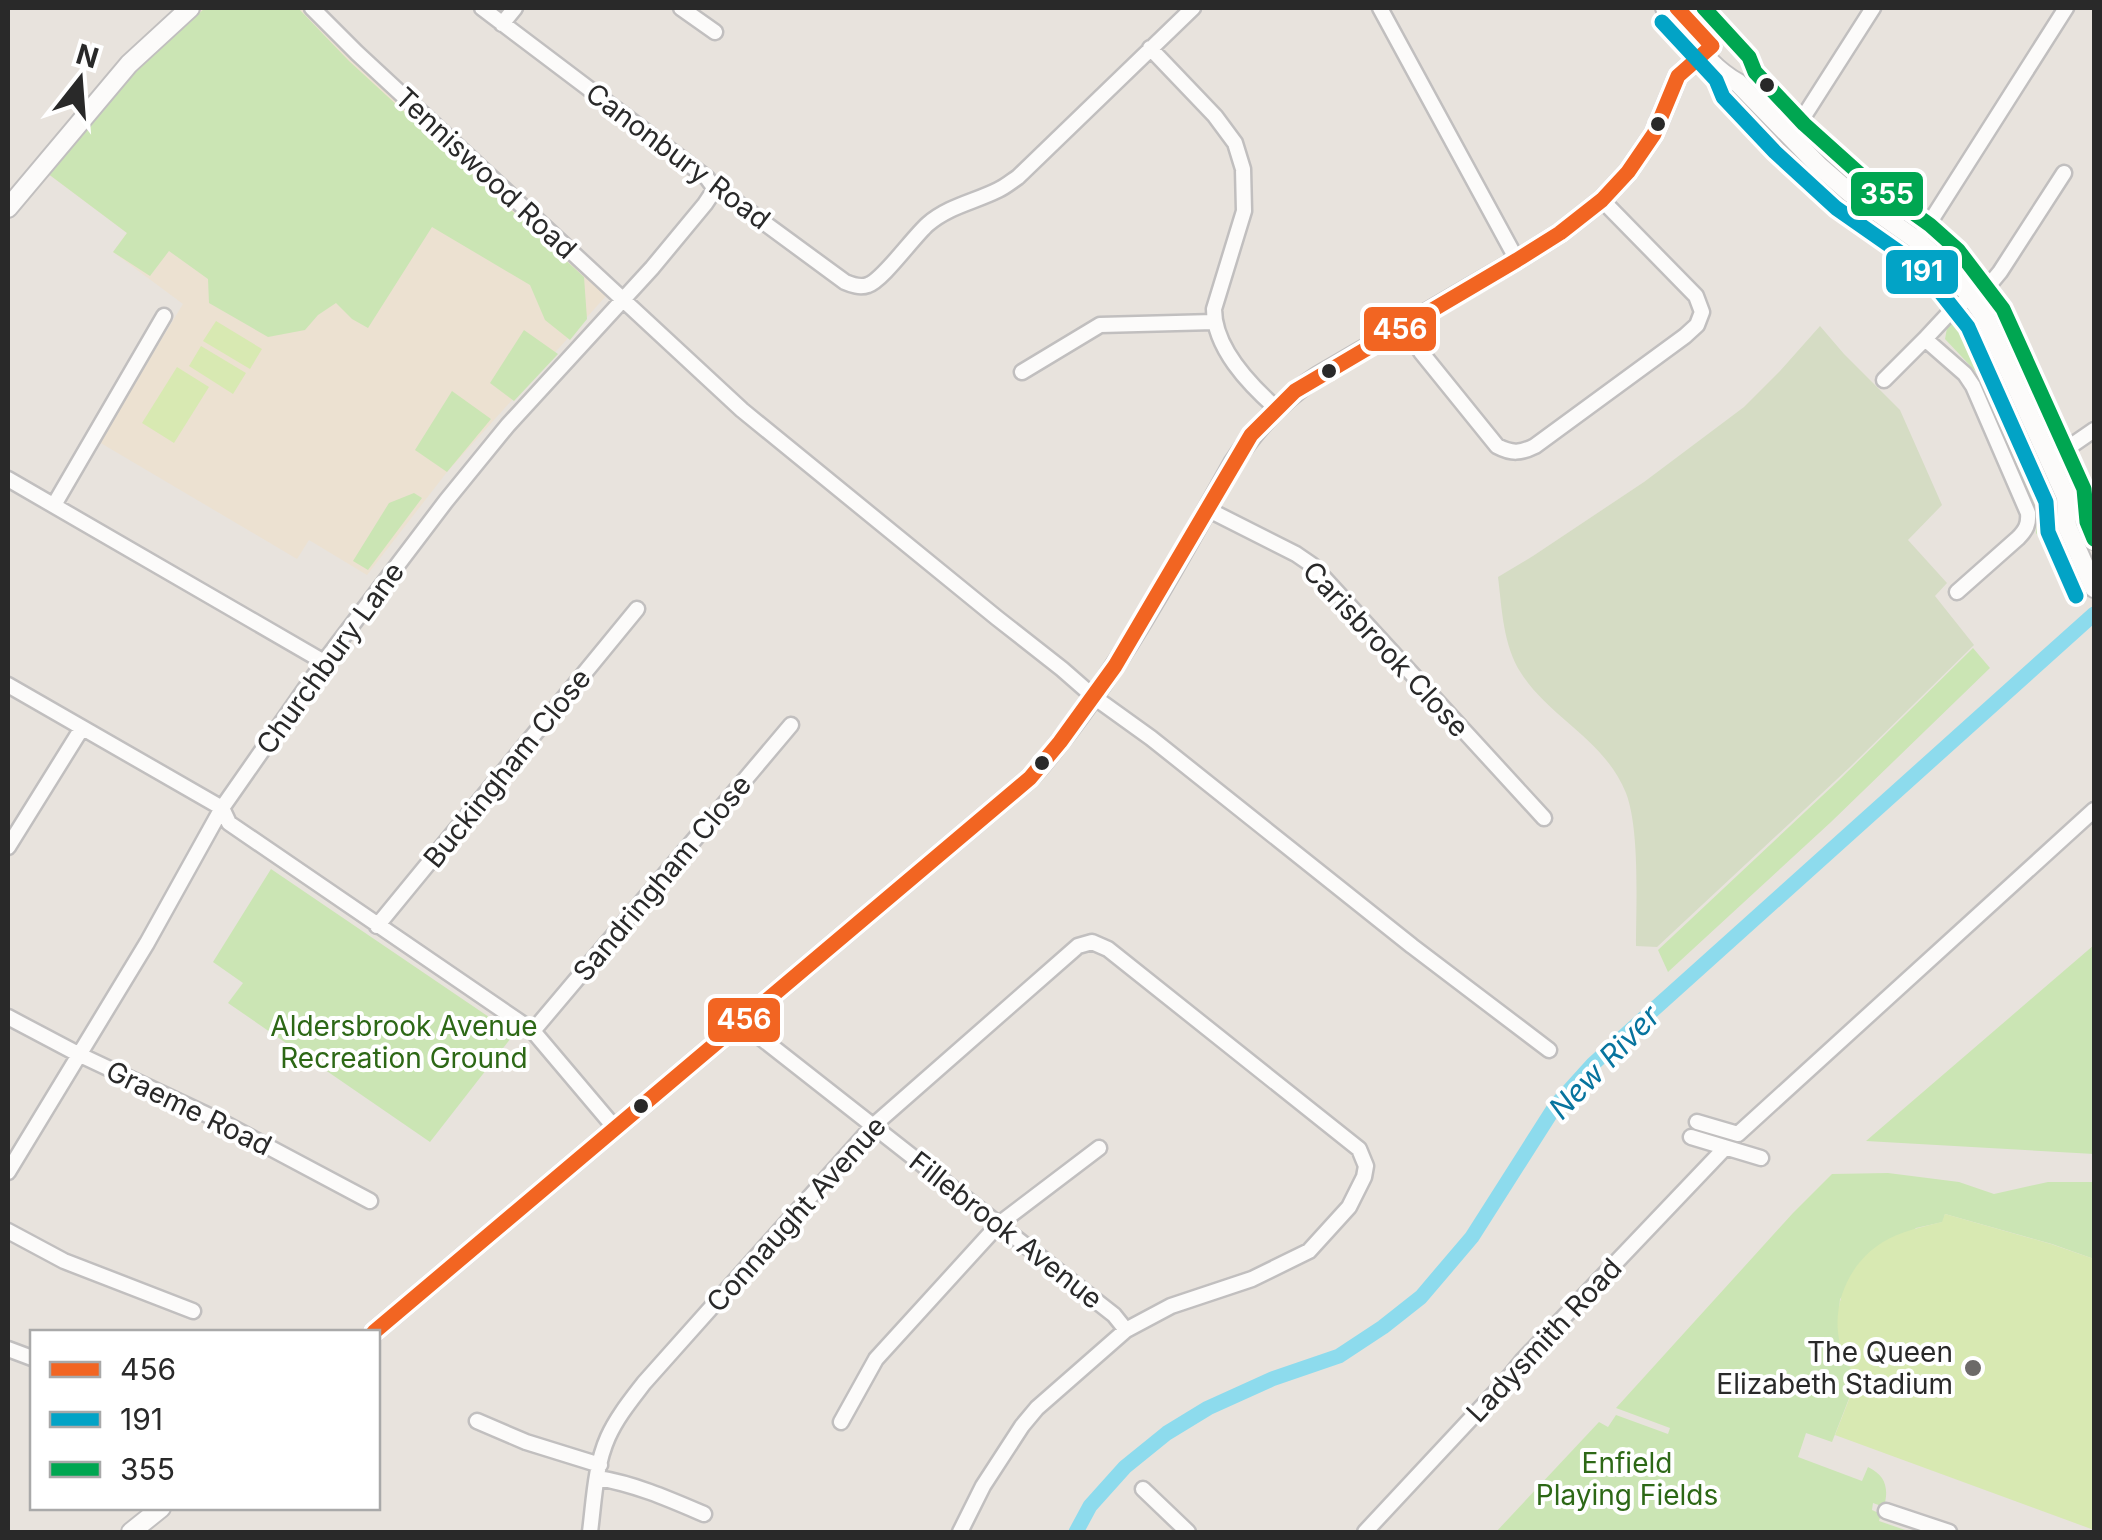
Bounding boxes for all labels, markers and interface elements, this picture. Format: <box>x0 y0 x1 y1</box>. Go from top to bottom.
north arrow <box>30 30 130 130</box>
text: N <box>72 37 102 75</box>
unlabelled marker <box>1757 75 1777 95</box>
street label: Canonbury Road <box>579 76 777 236</box>
street label: Tenniswood Road <box>388 80 584 266</box>
unlabelled marker <box>1648 114 1668 134</box>
line badge: 355 <box>1849 170 1925 218</box>
text: 355 <box>1860 177 1914 211</box>
line badge: 191 <box>1884 248 1960 296</box>
text: 191 <box>1901 254 1943 288</box>
line badge: 456 <box>1362 305 1438 353</box>
text: 456 <box>1372 312 1428 346</box>
unlabelled marker <box>1319 361 1339 381</box>
street label: Carisbrook Close <box>1296 554 1476 744</box>
street label: Churchbury Lane <box>249 555 411 761</box>
street label: Buckingham Close <box>416 662 598 874</box>
unlabelled marker <box>1032 753 1052 773</box>
street label: Sandringham Close <box>566 768 758 988</box>
line badge: 456 <box>706 996 782 1044</box>
water label: New River <box>1541 997 1667 1126</box>
text: 456 <box>716 1002 772 1036</box>
park label: Aldersbrook Avenue Recreation Ground <box>270 1009 538 1075</box>
street label: Graeme Road <box>101 1053 277 1163</box>
unlabelled marker <box>631 1096 651 1116</box>
street label: Connaught Avenue <box>699 1109 893 1319</box>
street label: Fillebrook Avenue <box>903 1144 1109 1316</box>
street label: Ladysmith Road <box>1459 1251 1629 1429</box>
legend <box>30 1330 380 1510</box>
place label: The Queen Elizabeth Stadium <box>1716 1335 1953 1401</box>
text: 456 <box>120 1351 176 1387</box>
marker: The Queen Elizabeth Stadium <box>1962 1357 1984 1379</box>
text: 191 <box>120 1401 163 1437</box>
park label: Enfield Playing Fields <box>1536 1446 1718 1512</box>
text: 355 <box>120 1451 175 1487</box>

